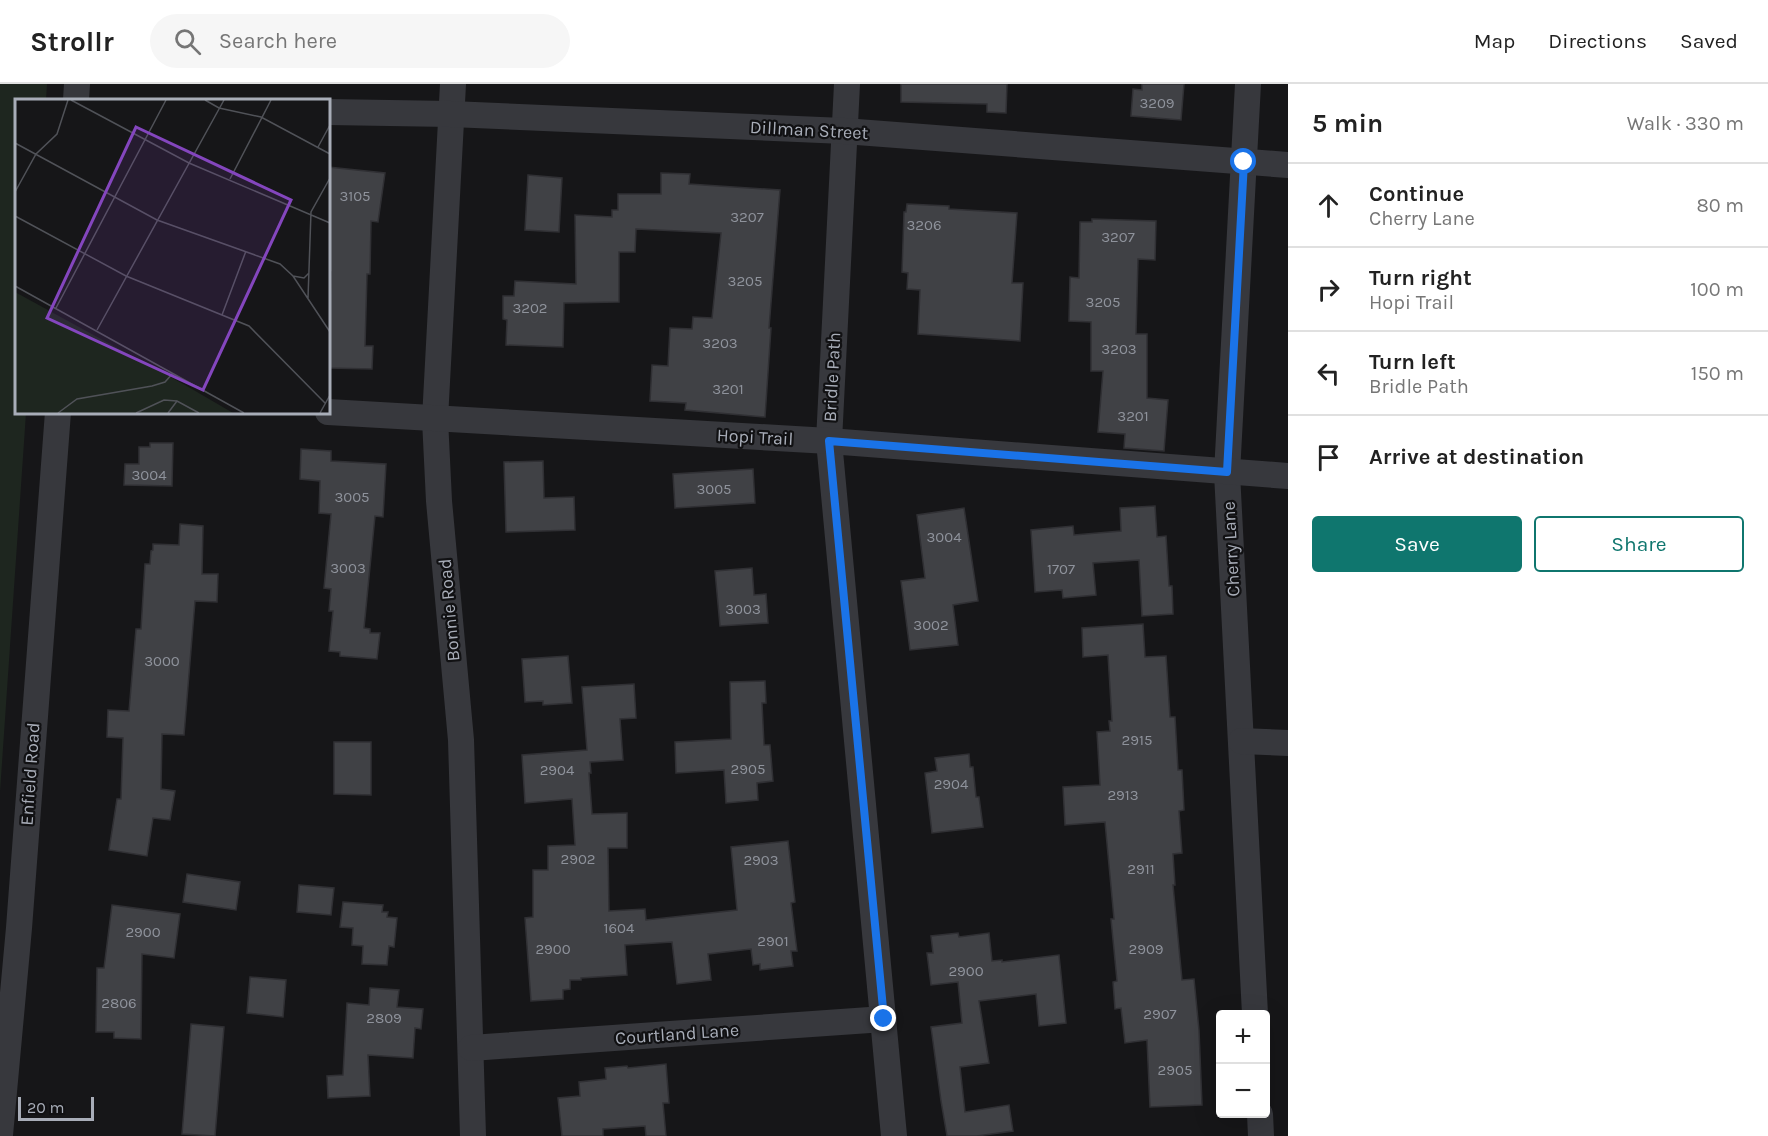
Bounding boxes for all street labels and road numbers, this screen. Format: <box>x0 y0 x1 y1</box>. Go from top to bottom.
street label: Dillman Street <box>749 116 869 144</box>
street label: Bridle Path <box>819 332 845 422</box>
street label: Hopi Trail <box>716 424 794 450</box>
street label: Cherry Lane <box>1218 501 1244 597</box>
street label: Bonnie Road <box>434 558 464 662</box>
street label: Enfield Road <box>15 722 45 826</box>
street label: Courtland Lane <box>614 1019 740 1049</box>

